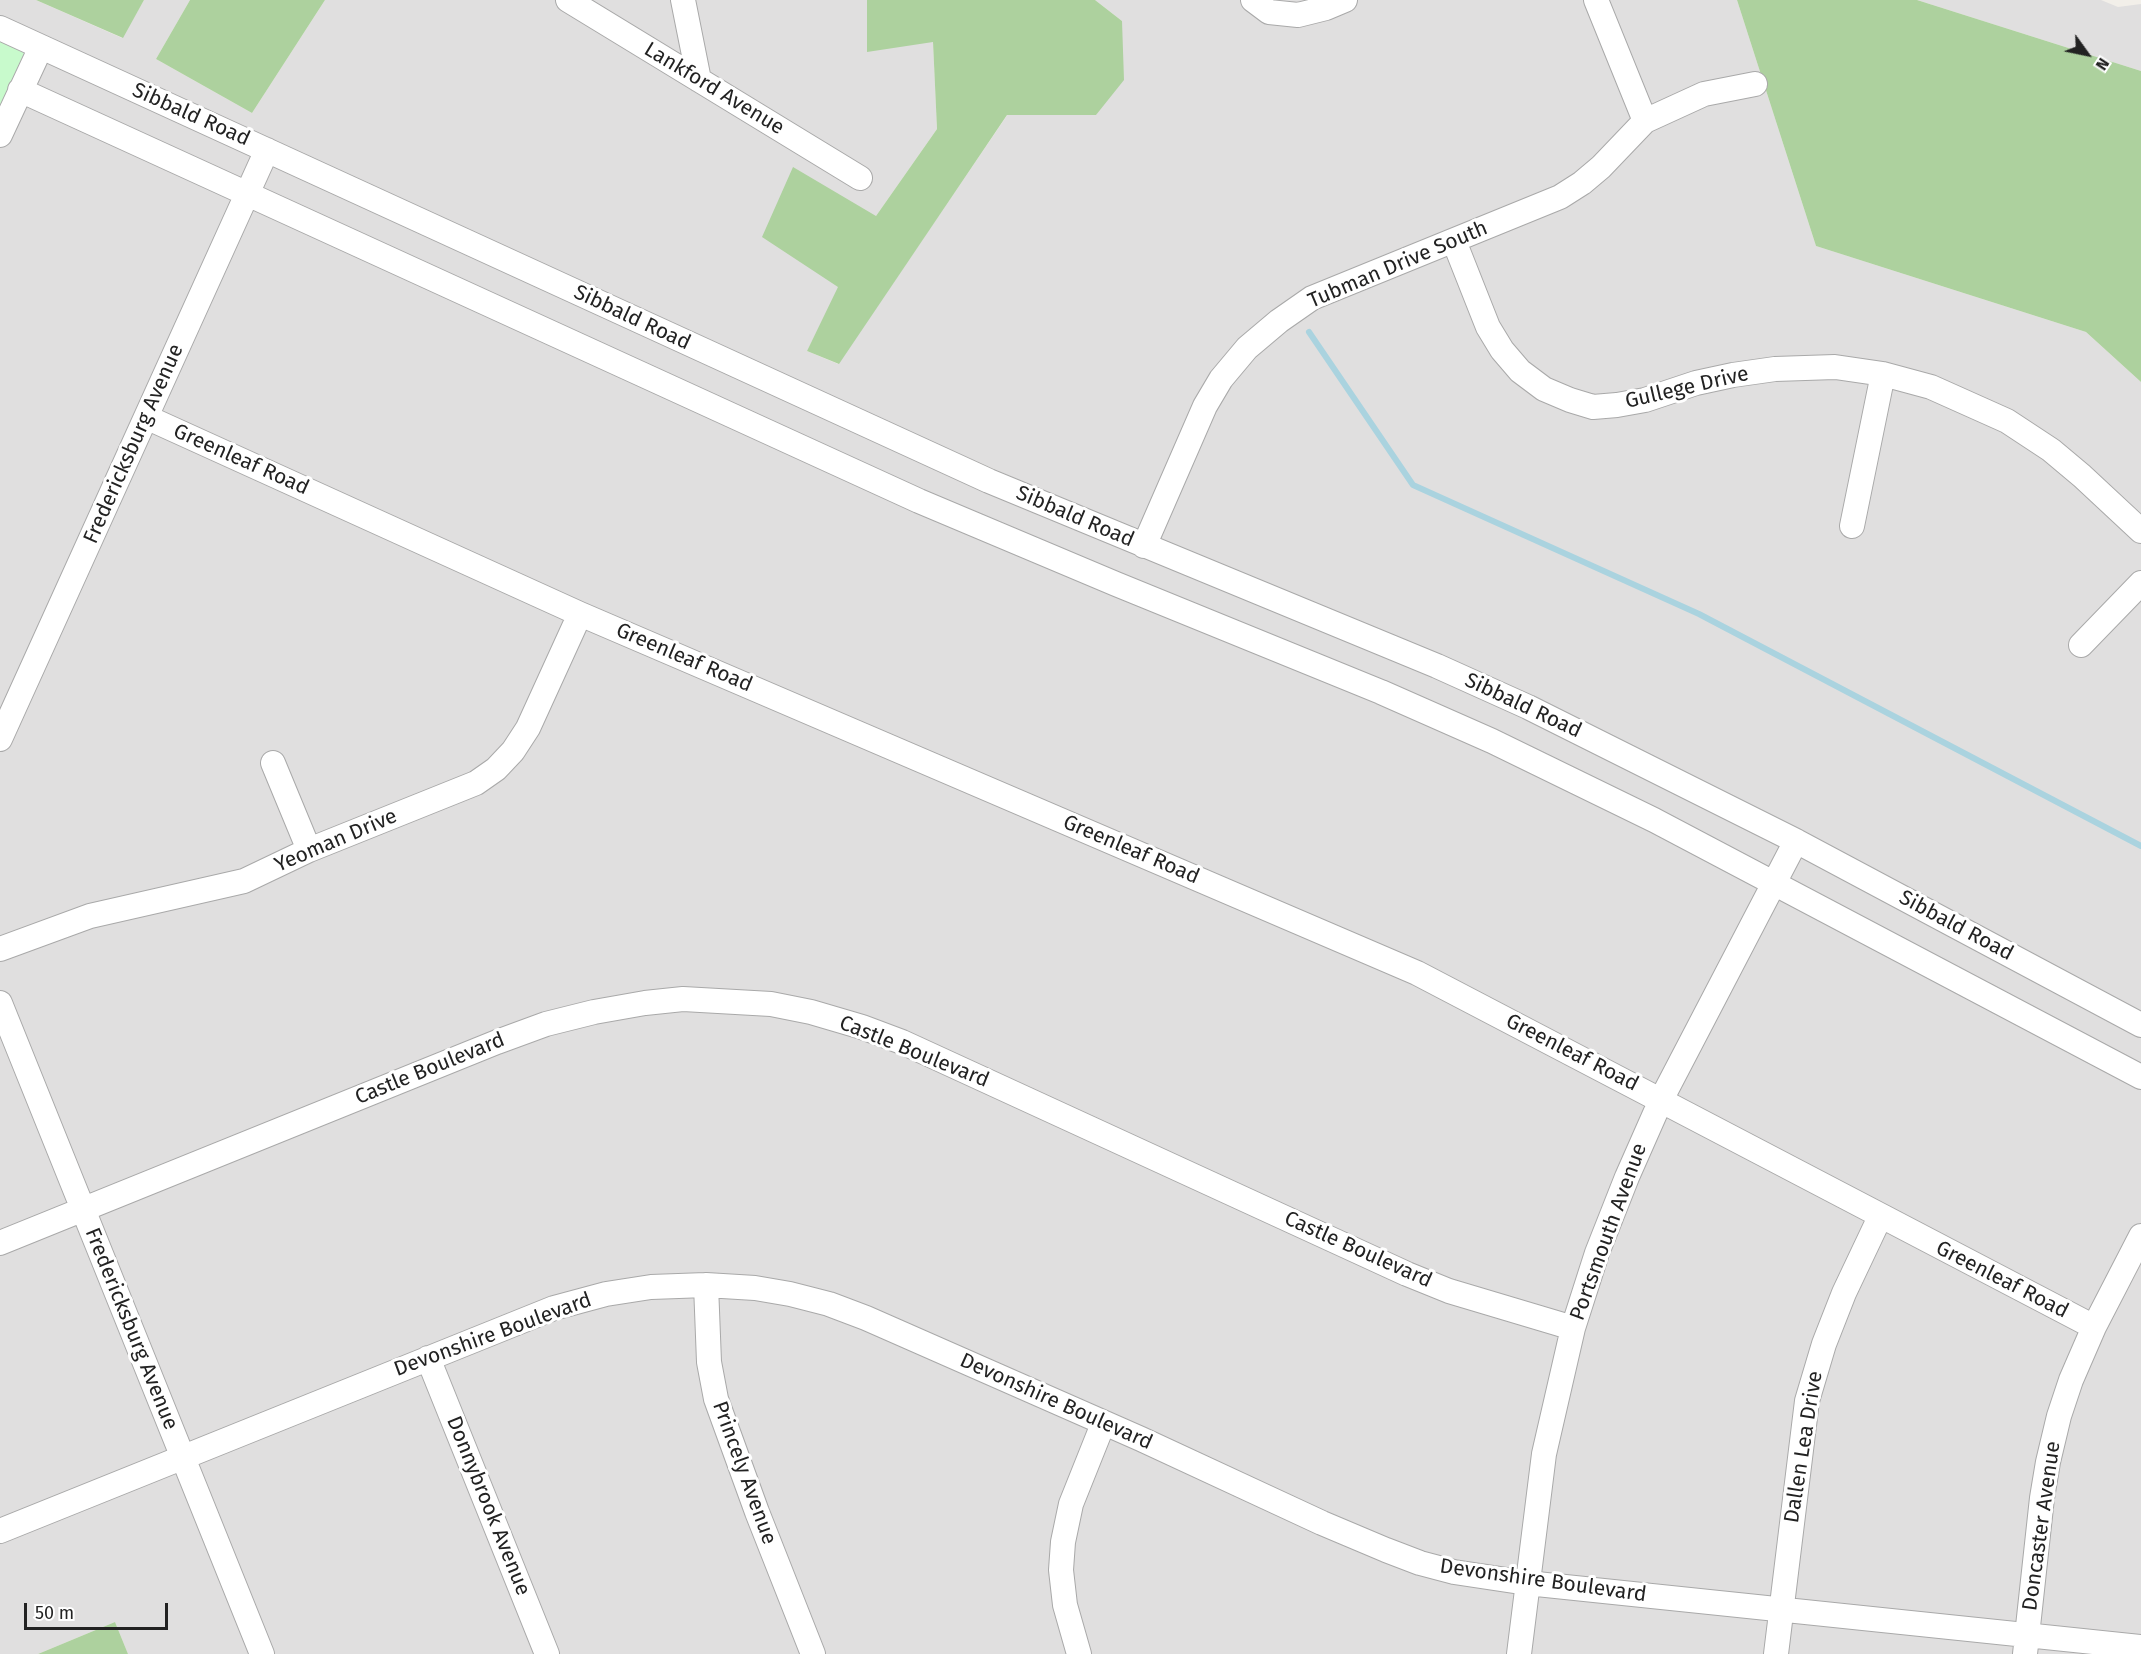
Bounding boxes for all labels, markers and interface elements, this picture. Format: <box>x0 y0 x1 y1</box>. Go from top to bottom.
north arrow <box>2057 24 2117 84</box>
street label: Lankford Avenue <box>639 37 789 141</box>
text: N <box>2092 54 2113 74</box>
street label: Sibbald Road <box>128 78 254 152</box>
street label: Tubman Drive South <box>1304 216 1492 314</box>
street label: Sibbald Road <box>570 280 694 356</box>
street label: Fredericksburg Avenue <box>79 340 189 548</box>
street label: Gullege Drive <box>1623 362 1751 414</box>
street label: Greenleaf Road <box>169 419 313 501</box>
street label: Sibbald Road <box>1012 481 1138 553</box>
street label: Greenleaf Road <box>612 618 756 698</box>
street label: Sibbald Road <box>1461 668 1585 744</box>
street label: Yeoman Drive <box>271 804 401 878</box>
street label: Greenleaf Road <box>1059 810 1203 890</box>
street label: Sibbald Road <box>1894 885 2018 967</box>
street label: Greenleaf Road <box>1501 1009 1643 1097</box>
street label: Castle Boulevard <box>836 1011 992 1093</box>
street label: Castle Boulevard <box>352 1028 508 1110</box>
street label: Portsmouth Avenue <box>1565 1140 1653 1324</box>
street label: Castle Boulevard <box>1280 1206 1436 1294</box>
street label: Fredericksburg Avenue <box>79 1224 183 1434</box>
street label: Greenleaf Road <box>1931 1236 2073 1324</box>
street label: Devonshire Boulevard <box>391 1288 595 1382</box>
street label: Devonshire Boulevard <box>956 1348 1156 1456</box>
street label: Dallen Lea Drive <box>1780 1369 1828 1525</box>
street label: Princely Avenue <box>706 1398 782 1548</box>
street label: Donnybrook Avenue <box>441 1413 535 1599</box>
street label: Doncaster Avenue <box>2018 1440 2066 1612</box>
street label: Devonshire Boulevard <box>1438 1554 1648 1608</box>
scale bar <box>27 1591 171 1629</box>
text: 50 m <box>35 1602 74 1624</box>

